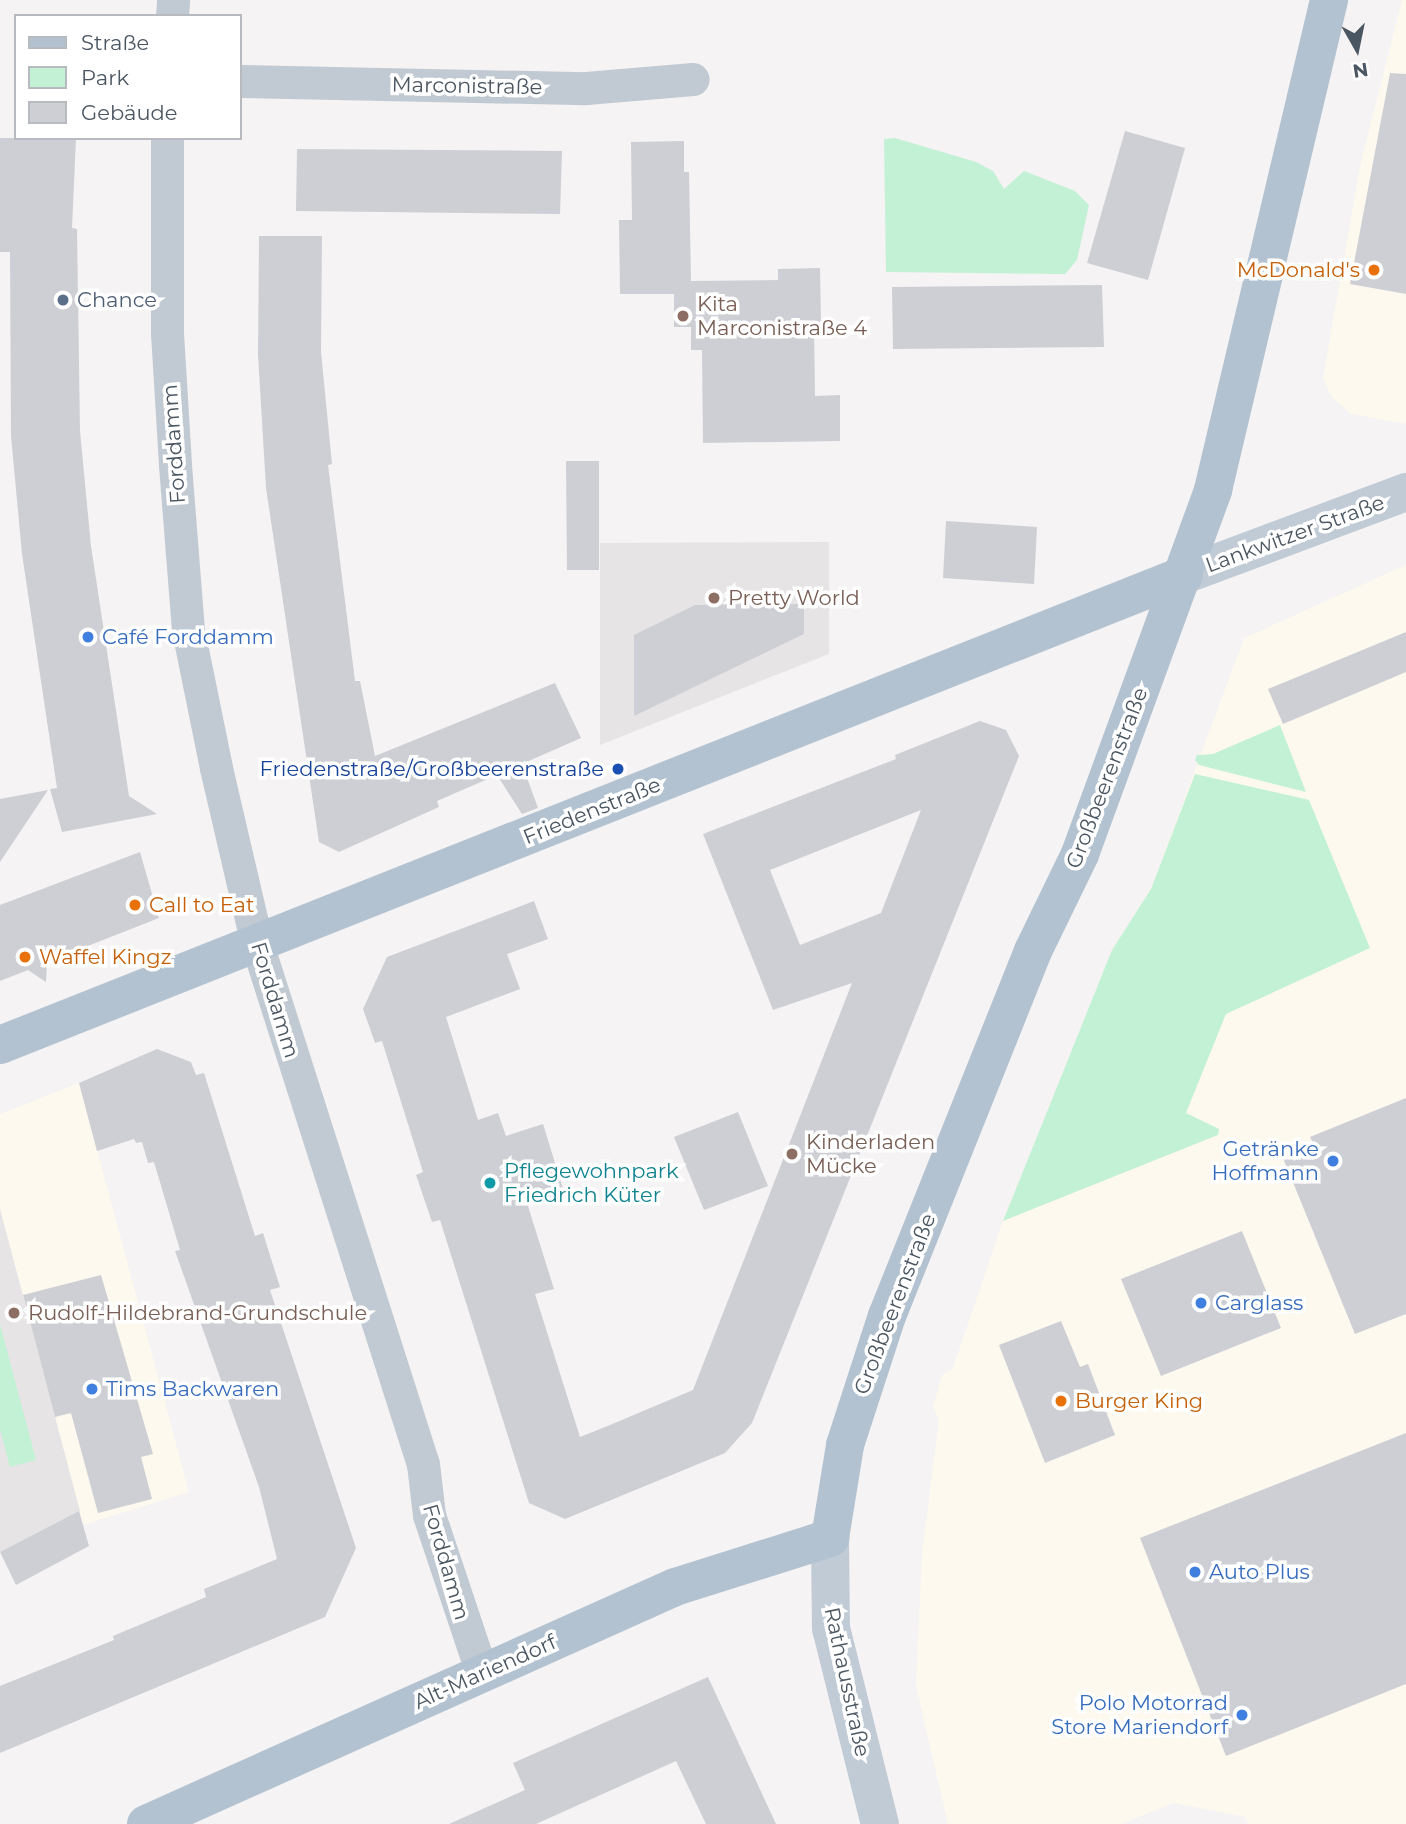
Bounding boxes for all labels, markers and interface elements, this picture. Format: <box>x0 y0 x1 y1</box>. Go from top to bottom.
legend <box>14 14 242 140</box>
north arrow <box>1322 14 1392 84</box>
text: Straße <box>81 30 149 55</box>
text: N <box>1351 58 1370 83</box>
text: Park <box>81 65 129 90</box>
street label: Marconistraße <box>391 72 543 100</box>
text: Gebäude <box>81 100 178 125</box>
place label: McDonald's <box>1237 257 1360 283</box>
marker: McDonald's <box>1366 262 1382 278</box>
place label: Chance <box>77 287 157 313</box>
place label: Kita Marconistraße 4 <box>697 291 867 341</box>
marker: Chance <box>55 292 71 308</box>
marker: Kita Marconistraße 4 <box>675 308 691 324</box>
street label: Forddamm <box>157 383 191 505</box>
street label: Lankwitzer Straße <box>1202 490 1388 578</box>
place label: Pretty World <box>728 585 860 611</box>
marker: Pretty World <box>706 590 722 606</box>
place label: Café Forddamm <box>102 624 274 650</box>
marker: Café Forddamm <box>80 629 96 645</box>
street label: Großbeerenstraße <box>1061 684 1153 872</box>
place label: Friedenstraße/Großbeerenstraße <box>259 756 604 782</box>
marker: Friedenstraße/Großbeerenstraße <box>610 761 626 777</box>
street label: Friedenstraße <box>519 772 665 850</box>
place label: Call to Eat <box>149 892 255 918</box>
marker: Call to Eat <box>127 897 143 913</box>
street label: Forddamm <box>245 939 305 1061</box>
place label: Waffel Kingz <box>39 944 171 970</box>
marker: Waffel Kingz <box>17 949 33 965</box>
place label: Kinderladen Mücke <box>806 1129 935 1179</box>
place label: Getränke Hoffmann <box>1211 1136 1319 1186</box>
marker: Kinderladen Mücke <box>784 1146 800 1162</box>
marker: Getränke Hoffmann <box>1325 1153 1341 1169</box>
place label: Pflegewohnpark Friedrich Küter <box>504 1158 679 1208</box>
marker: Pflegewohnpark Friedrich Küter <box>482 1175 498 1191</box>
street label: Großbeerenstraße <box>849 1210 941 1398</box>
place label: Carglass <box>1215 1290 1303 1316</box>
marker: Carglass <box>1193 1295 1209 1311</box>
place label: Rudolf-Hildebrand-Grundschule <box>28 1300 367 1326</box>
marker: Rudolf-Hildebrand-Grundschule <box>6 1305 22 1321</box>
place label: Tims Backwaren <box>106 1376 279 1402</box>
marker: Tims Backwaren <box>84 1381 100 1397</box>
place label: Burger King <box>1075 1388 1203 1414</box>
marker: Burger King <box>1053 1393 1069 1409</box>
street label: Forddamm <box>417 1501 475 1623</box>
place label: Auto Plus <box>1209 1559 1310 1585</box>
marker: Auto Plus <box>1187 1564 1203 1580</box>
street label: Rathausstraße <box>819 1605 875 1759</box>
street label: Alt-Mariendorf <box>410 1629 560 1715</box>
place label: Polo Motorrad Store Mariendorf <box>1051 1690 1228 1740</box>
marker: Polo Motorrad Store Mariendorf <box>1234 1707 1250 1723</box>

